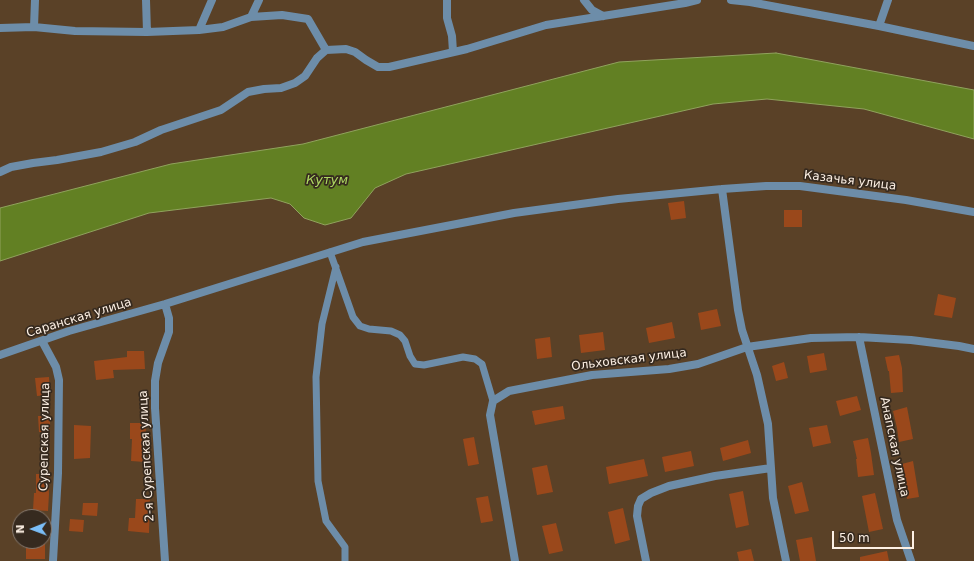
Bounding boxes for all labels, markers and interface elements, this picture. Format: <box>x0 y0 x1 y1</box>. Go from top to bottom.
street label: Казачья улица <box>803 168 897 194</box>
water label: Кутум <box>306 173 348 189</box>
street label: Саранская улица <box>25 295 133 341</box>
street label: Ольховская улица <box>571 346 687 374</box>
street label: Сурепская улица <box>37 383 53 491</box>
street label: 2-я Сурепская улица <box>136 390 158 522</box>
street label: Анапская улица <box>876 396 912 498</box>
north arrow <box>12 509 52 549</box>
scale bar <box>834 523 916 549</box>
text: N <box>14 524 27 534</box>
text: 50 m <box>839 531 870 545</box>

